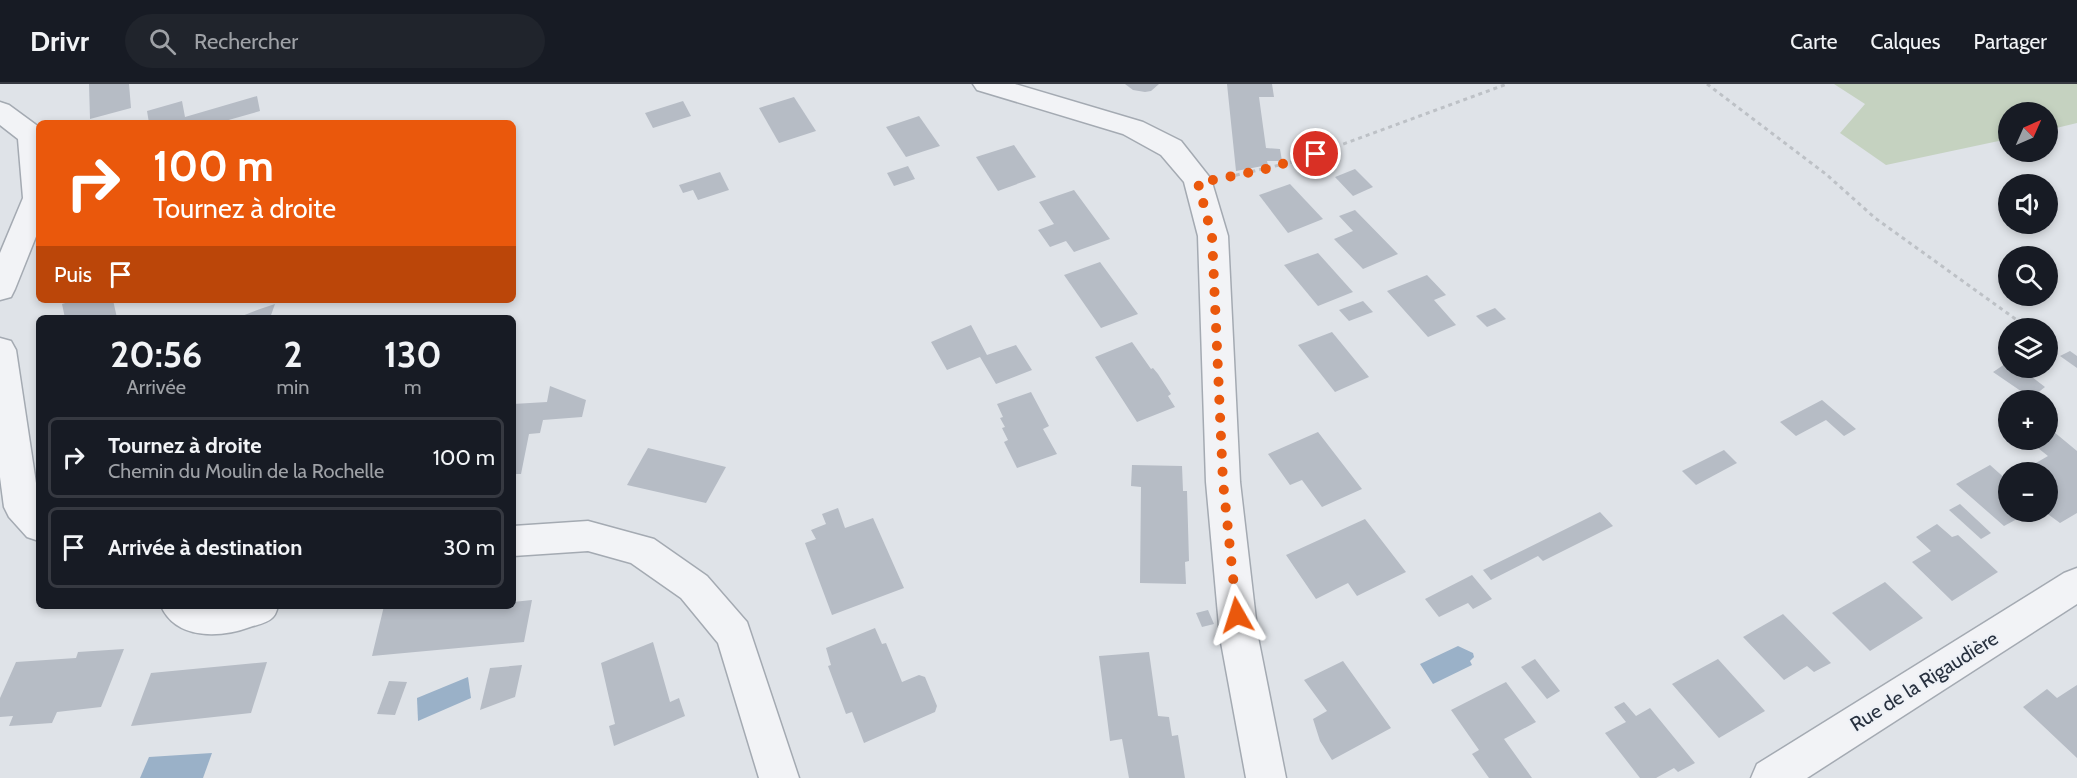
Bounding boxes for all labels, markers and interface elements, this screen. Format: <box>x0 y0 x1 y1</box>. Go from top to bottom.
search box <box>125 14 545 68</box>
text: Drivr <box>30 24 89 58</box>
icon: search <box>146 25 179 58</box>
text: Rechercher <box>194 28 298 55</box>
text: Carte <box>1790 29 1838 54</box>
text: Calques <box>1871 29 1941 54</box>
text: Partager <box>1974 29 2047 54</box>
north arrow <box>1998 102 2058 162</box>
map controls <box>1998 102 2058 522</box>
pin <box>1290 128 1341 179</box>
icon: arrive <box>1299 137 1332 170</box>
text: 100 m <box>153 140 274 192</box>
icon: right <box>54 144 132 222</box>
button: sound <box>1998 174 2058 234</box>
text: Tournez à droite <box>153 192 336 225</box>
button: search <box>1998 246 2058 306</box>
icon: arrive <box>104 258 137 291</box>
text: Puis <box>54 261 92 288</box>
button: layers <box>1998 318 2058 378</box>
text: 20:56 <box>110 332 202 376</box>
text: 2 <box>283 332 302 376</box>
text: 130 <box>384 332 442 376</box>
text: Arrivée <box>127 375 186 399</box>
text: min <box>276 375 309 399</box>
text: m <box>404 375 421 399</box>
button: + <box>1998 390 2058 450</box>
text: Tournez à droite <box>108 432 262 459</box>
icon: right <box>57 441 90 474</box>
text: 100 m <box>433 444 495 471</box>
text: Chemin du Moulin de la Rochelle <box>108 459 384 483</box>
button: − <box>1998 462 2058 522</box>
icon: arrive <box>57 531 90 564</box>
text: Arrivée à destination <box>108 534 302 561</box>
text: 30 m <box>443 534 495 561</box>
position arrow <box>1205 583 1269 647</box>
street label: Rue de la Rigaudière <box>1846 626 2002 736</box>

